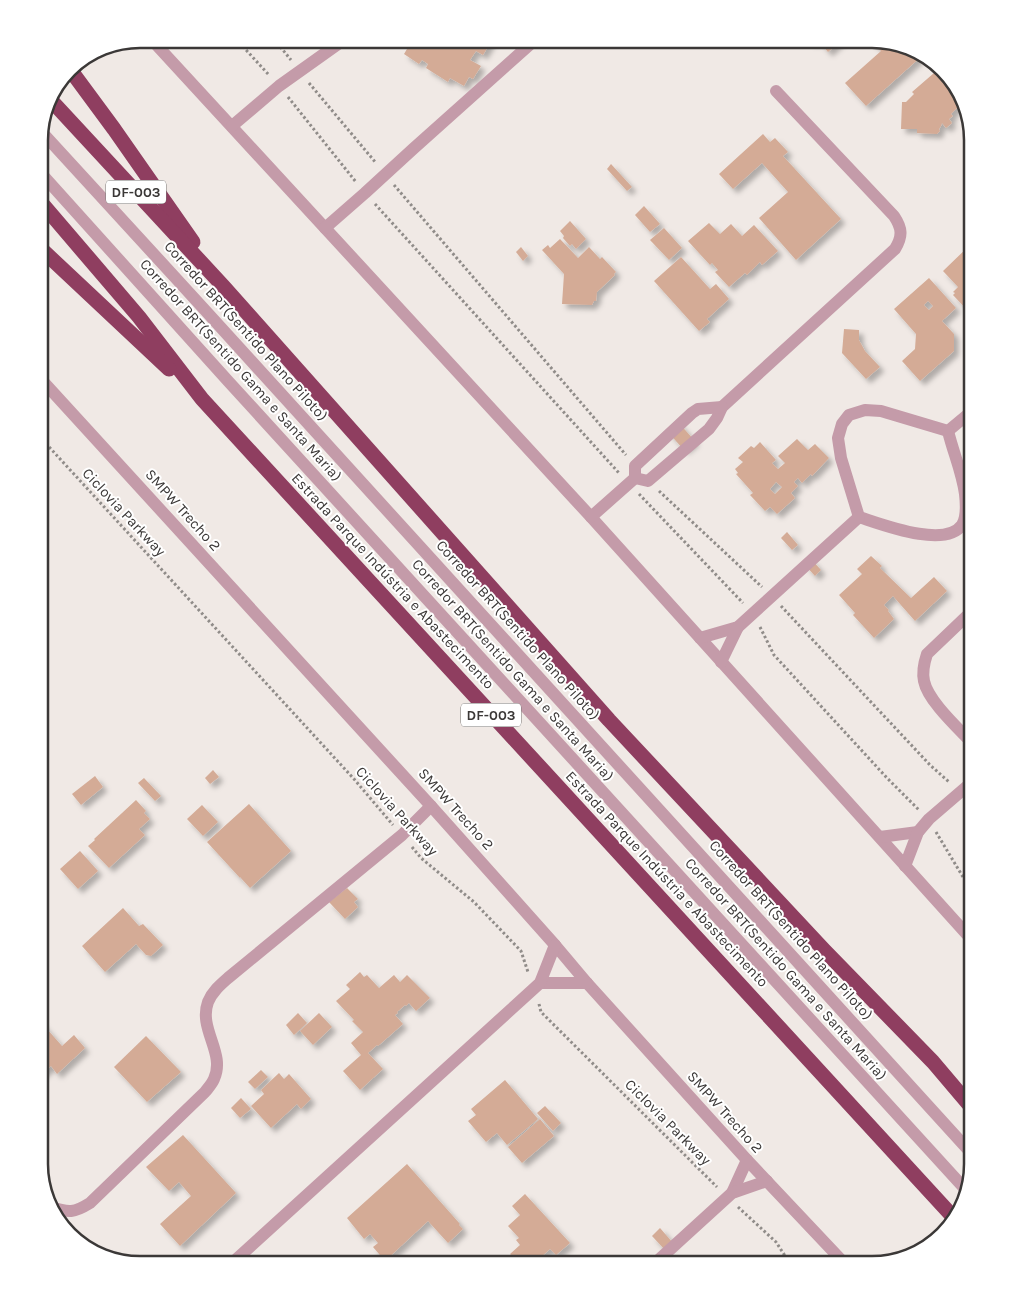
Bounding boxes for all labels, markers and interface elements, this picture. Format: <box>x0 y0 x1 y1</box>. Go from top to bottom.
road number: DF-003 <box>106 180 166 203</box>
street label: Corredor BRT(Sentido Plano Piloto) <box>160 237 332 425</box>
street label: Corredor BRT(Sentido Gama e Santa Maria) <box>136 255 346 485</box>
street label: Ciclovia Parkway <box>78 464 170 560</box>
street label: SMPW Trecho 2 <box>142 465 224 555</box>
street label: Estrada Parque Indústria e Abastecimento <box>288 469 498 693</box>
street label: Corredor BRT(Sentido Plano Piloto) <box>432 536 604 724</box>
street label: Corredor BRT(Sentido Gama e Santa Maria) <box>408 555 618 785</box>
road number: DF-003 <box>461 704 521 726</box>
street label: Ciclovia Parkway <box>352 763 442 859</box>
street label: SMPW Trecho 2 <box>415 764 497 854</box>
street label: Estrada Parque Indústria e Abastecimento <box>562 767 772 991</box>
street label: Corredor BRT(Sentido Plano Piloto) <box>705 836 877 1024</box>
street label: Corredor BRT(Sentido Gama e Santa Maria) <box>681 854 891 1084</box>
street label: SMPW Trecho 2 <box>684 1067 766 1157</box>
street label: Ciclovia Parkway <box>621 1075 715 1169</box>

